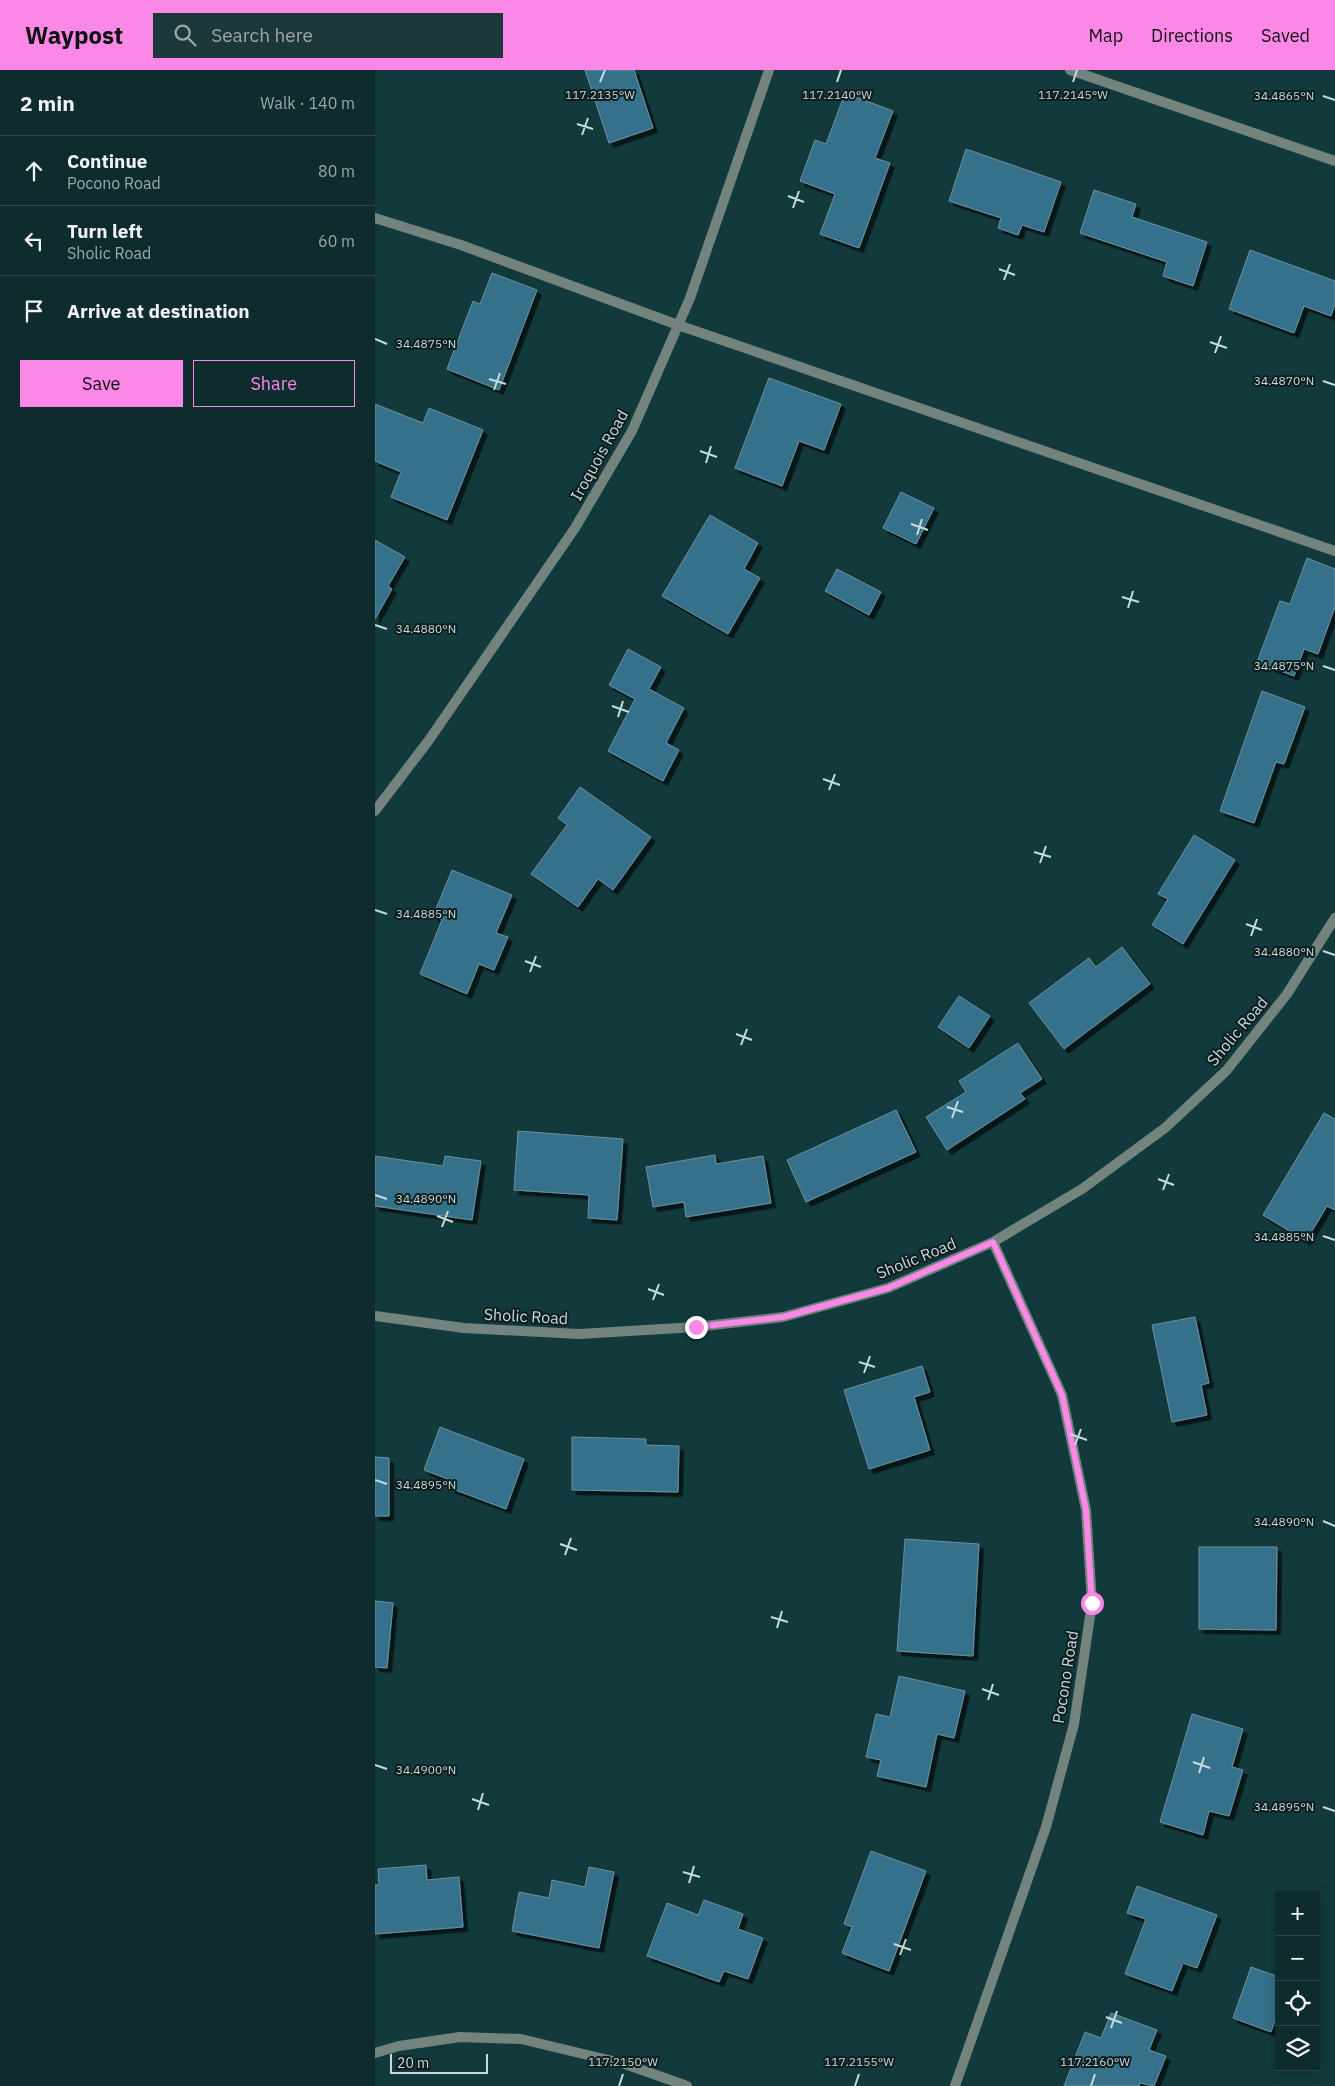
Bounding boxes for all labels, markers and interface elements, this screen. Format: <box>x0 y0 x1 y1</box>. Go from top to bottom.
search box <box>153 13 503 58</box>
text: Waypost <box>25 19 123 51</box>
icon: search <box>171 21 199 49</box>
text: Search here <box>211 23 313 47</box>
text: Map <box>1088 24 1123 47</box>
text: Directions <box>1151 24 1233 47</box>
text: Saved <box>1261 24 1310 47</box>
text: 117.2135°W <box>565 87 635 102</box>
text: 117.2140°W <box>802 87 872 102</box>
text: 117.2145°W <box>1038 87 1108 102</box>
text: 34.4865°N <box>1254 88 1314 103</box>
text: 2 min <box>20 89 75 117</box>
text: Walk · 140 m <box>260 93 355 113</box>
text: Continue <box>67 149 147 173</box>
icon: ahead <box>20 157 48 185</box>
text: 80 m <box>318 161 355 181</box>
text: Pocono Road <box>67 173 161 193</box>
text: Turn left <box>67 219 143 243</box>
icon: left <box>20 227 48 255</box>
text: 60 m <box>318 231 355 251</box>
text: Sholic Road <box>67 243 151 263</box>
icon: arrive <box>20 297 48 325</box>
text: Arrive at destination <box>67 299 250 323</box>
text: 34.4875°N <box>396 336 456 351</box>
button: Save <box>20 360 183 407</box>
button: Share <box>193 360 355 407</box>
text: 34.4870°N <box>1254 373 1314 388</box>
street label: Iroquois Road <box>566 406 632 504</box>
text: 34.4880°N <box>396 621 456 636</box>
text: 34.4875°N <box>1254 658 1314 673</box>
text: 34.4885°N <box>396 906 456 921</box>
text: 34.4880°N <box>1254 944 1314 959</box>
street label: Sholic Road <box>1202 992 1272 1070</box>
text: 34.4890°N <box>396 1191 456 1206</box>
text: 34.4885°N <box>1254 1229 1314 1244</box>
street label: Sholic Road <box>873 1233 959 1283</box>
street label: Sholic Road <box>483 1304 569 1328</box>
route end <box>685 1316 708 1339</box>
text: 34.4895°N <box>396 1477 456 1492</box>
text: 34.4890°N <box>1254 1514 1314 1529</box>
route start <box>1081 1592 1104 1615</box>
street label: Pocono Road <box>1048 1629 1082 1725</box>
text: 34.4900°N <box>396 1762 456 1777</box>
text: 34.4895°N <box>1254 1799 1314 1814</box>
map controls <box>1275 1891 1320 2071</box>
button: + <box>1275 1891 1320 1936</box>
button: − <box>1275 1936 1320 1981</box>
button: locate <box>1275 1981 1320 2026</box>
button: layers <box>1275 2026 1320 2071</box>
scale bar <box>390 2051 487 2074</box>
text: 20 m <box>397 2054 429 2072</box>
text: 117.2150°W <box>588 2054 658 2069</box>
text: 117.2155°W <box>824 2054 894 2069</box>
text: 117.2160°W <box>1060 2054 1130 2069</box>

